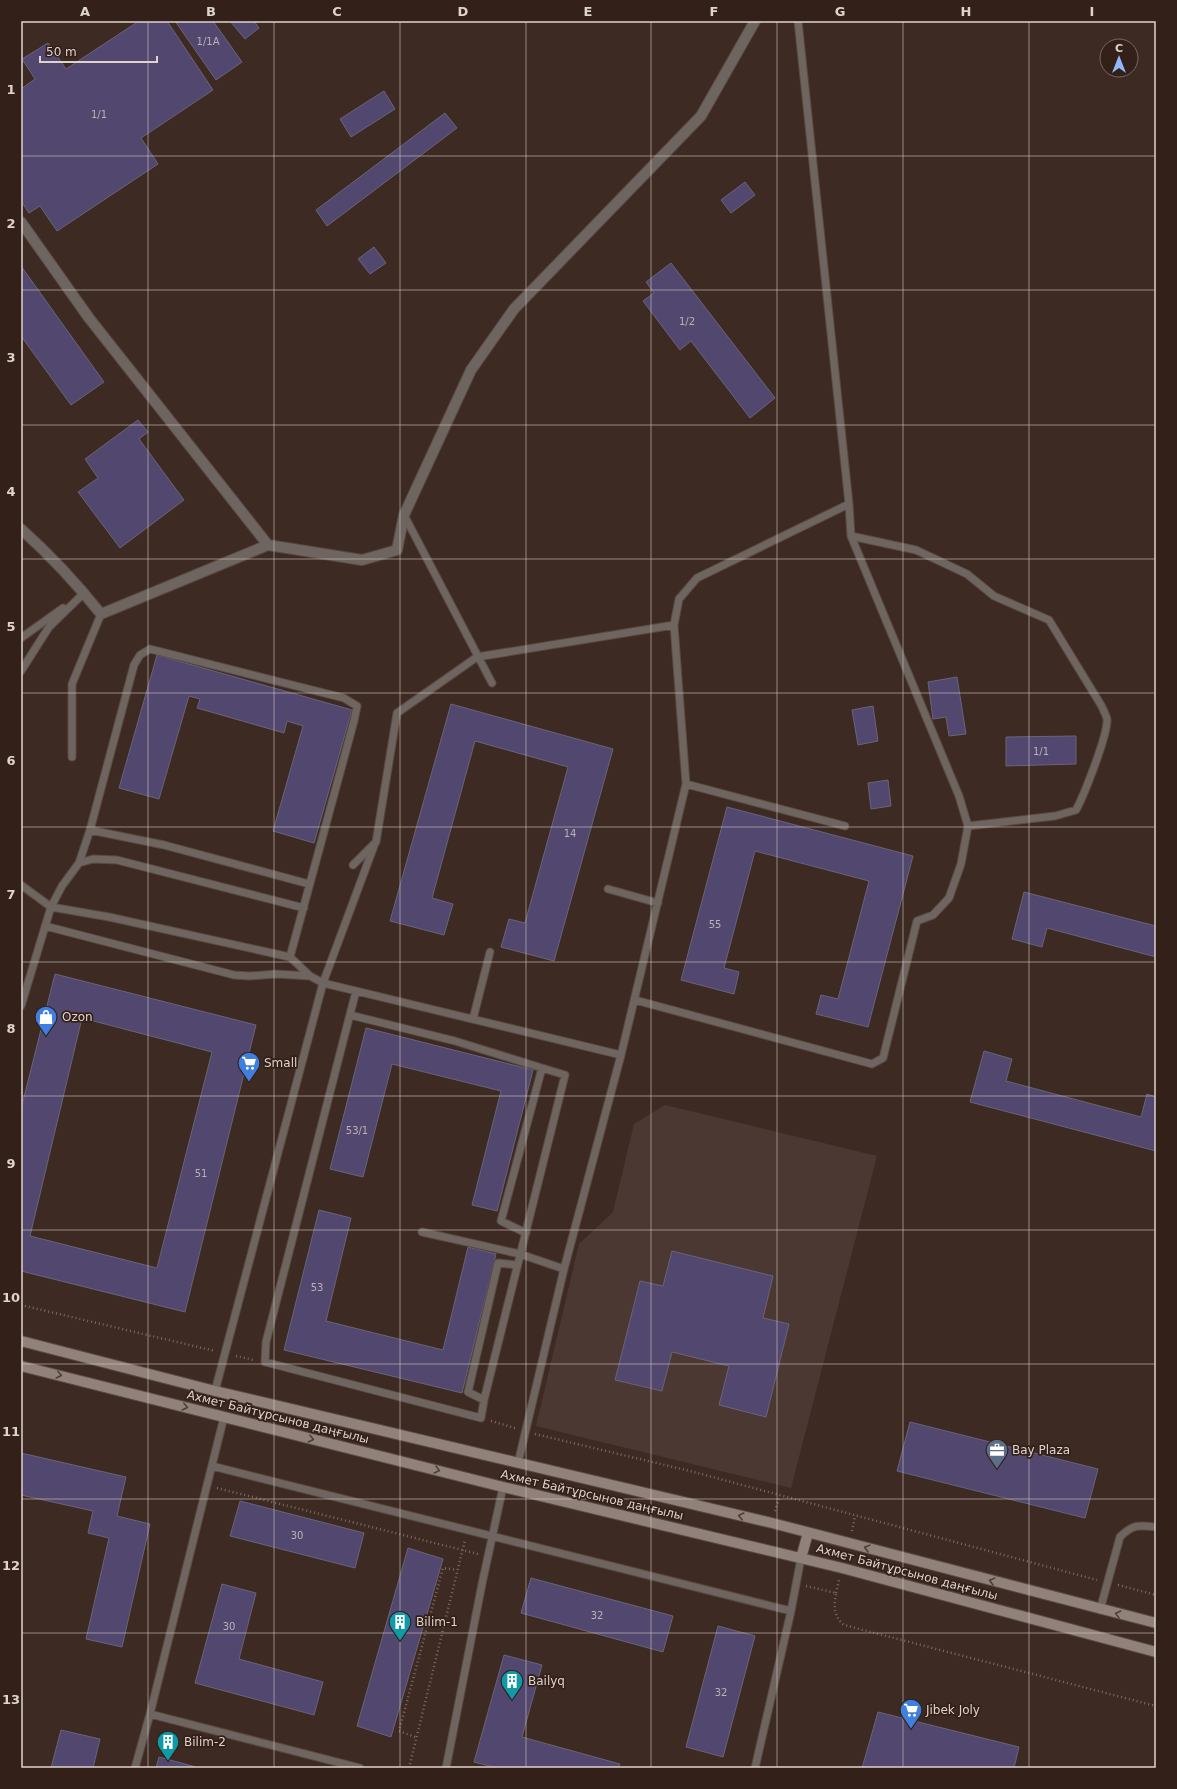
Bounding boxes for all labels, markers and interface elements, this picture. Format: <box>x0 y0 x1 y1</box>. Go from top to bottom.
text: A <box>80 4 90 19</box>
text: B <box>206 4 216 19</box>
text: C <box>332 4 342 19</box>
text: D <box>458 4 469 19</box>
text: E <box>584 4 592 19</box>
text: F <box>710 4 718 19</box>
text: G <box>835 4 845 19</box>
text: H <box>961 4 971 19</box>
text: I <box>1090 4 1094 19</box>
house number: 1/1А <box>197 36 220 47</box>
scale bar <box>40 38 157 64</box>
north arrow <box>1099 38 1139 78</box>
text: С <box>1115 42 1123 55</box>
text: 50 m <box>46 45 77 59</box>
text: 1 <box>6 82 16 97</box>
house number: 1/1 <box>91 109 107 120</box>
text: 2 <box>6 216 16 231</box>
house number: 1/2 <box>679 316 695 327</box>
text: 3 <box>6 350 16 365</box>
text: 4 <box>6 484 16 499</box>
text: 5 <box>6 619 16 634</box>
house number: 1/1 <box>1033 746 1049 757</box>
text: 6 <box>6 753 16 768</box>
house number: 14 <box>564 828 576 839</box>
text: 7 <box>6 887 16 902</box>
house number: 55 <box>709 919 721 930</box>
shop icon: Ozon <box>33 1004 59 1037</box>
place label: Ozon <box>62 1010 93 1024</box>
text: 8 <box>6 1021 16 1036</box>
supermarket icon: Small <box>236 1050 262 1083</box>
place label: Small <box>264 1056 297 1070</box>
house number: 53/1 <box>346 1125 368 1136</box>
text: 9 <box>6 1156 16 1171</box>
house number: 51 <box>195 1168 207 1179</box>
house number: 53 <box>311 1282 323 1293</box>
text: 10 <box>2 1290 20 1305</box>
one-way arrow <box>56 1371 62 1379</box>
street label: Ахмет Байтұрсынов даңғылы <box>186 1388 370 1446</box>
one-way arrow <box>181 1402 188 1411</box>
text: 11 <box>2 1424 20 1439</box>
one-way arrow <box>308 1434 314 1442</box>
office icon: Bay Plaza <box>984 1437 1010 1470</box>
place label: Bay Plaza <box>1012 1443 1070 1457</box>
one-way arrow <box>434 1466 440 1474</box>
street label: Ахмет Байтұрсынов даңғылы <box>499 1467 685 1523</box>
one-way arrow <box>738 1512 744 1520</box>
house number: 30 <box>291 1530 303 1541</box>
street label: Ахмет Байтұрсынов даңғылы <box>815 1541 999 1603</box>
one-way arrow <box>864 1544 870 1552</box>
text: 12 <box>2 1558 20 1573</box>
one-way arrow <box>989 1577 996 1586</box>
building icon: Bilim-1 <box>387 1609 413 1642</box>
house number: 32 <box>591 1610 603 1621</box>
one-way arrow <box>1115 1610 1122 1619</box>
place label: Bilim-1 <box>416 1615 458 1629</box>
house number: 30 <box>223 1621 235 1632</box>
building icon: Bailyq <box>499 1668 525 1701</box>
place label: Bailyq <box>528 1674 565 1688</box>
house number: 32 <box>715 1687 727 1698</box>
text: 13 <box>2 1692 20 1707</box>
supermarket icon: Jibek Joly <box>898 1697 924 1730</box>
place label: Jibek Joly <box>925 1703 980 1717</box>
building icon: Bilim-2 <box>155 1729 181 1762</box>
place label: Bilim-2 <box>184 1735 226 1749</box>

